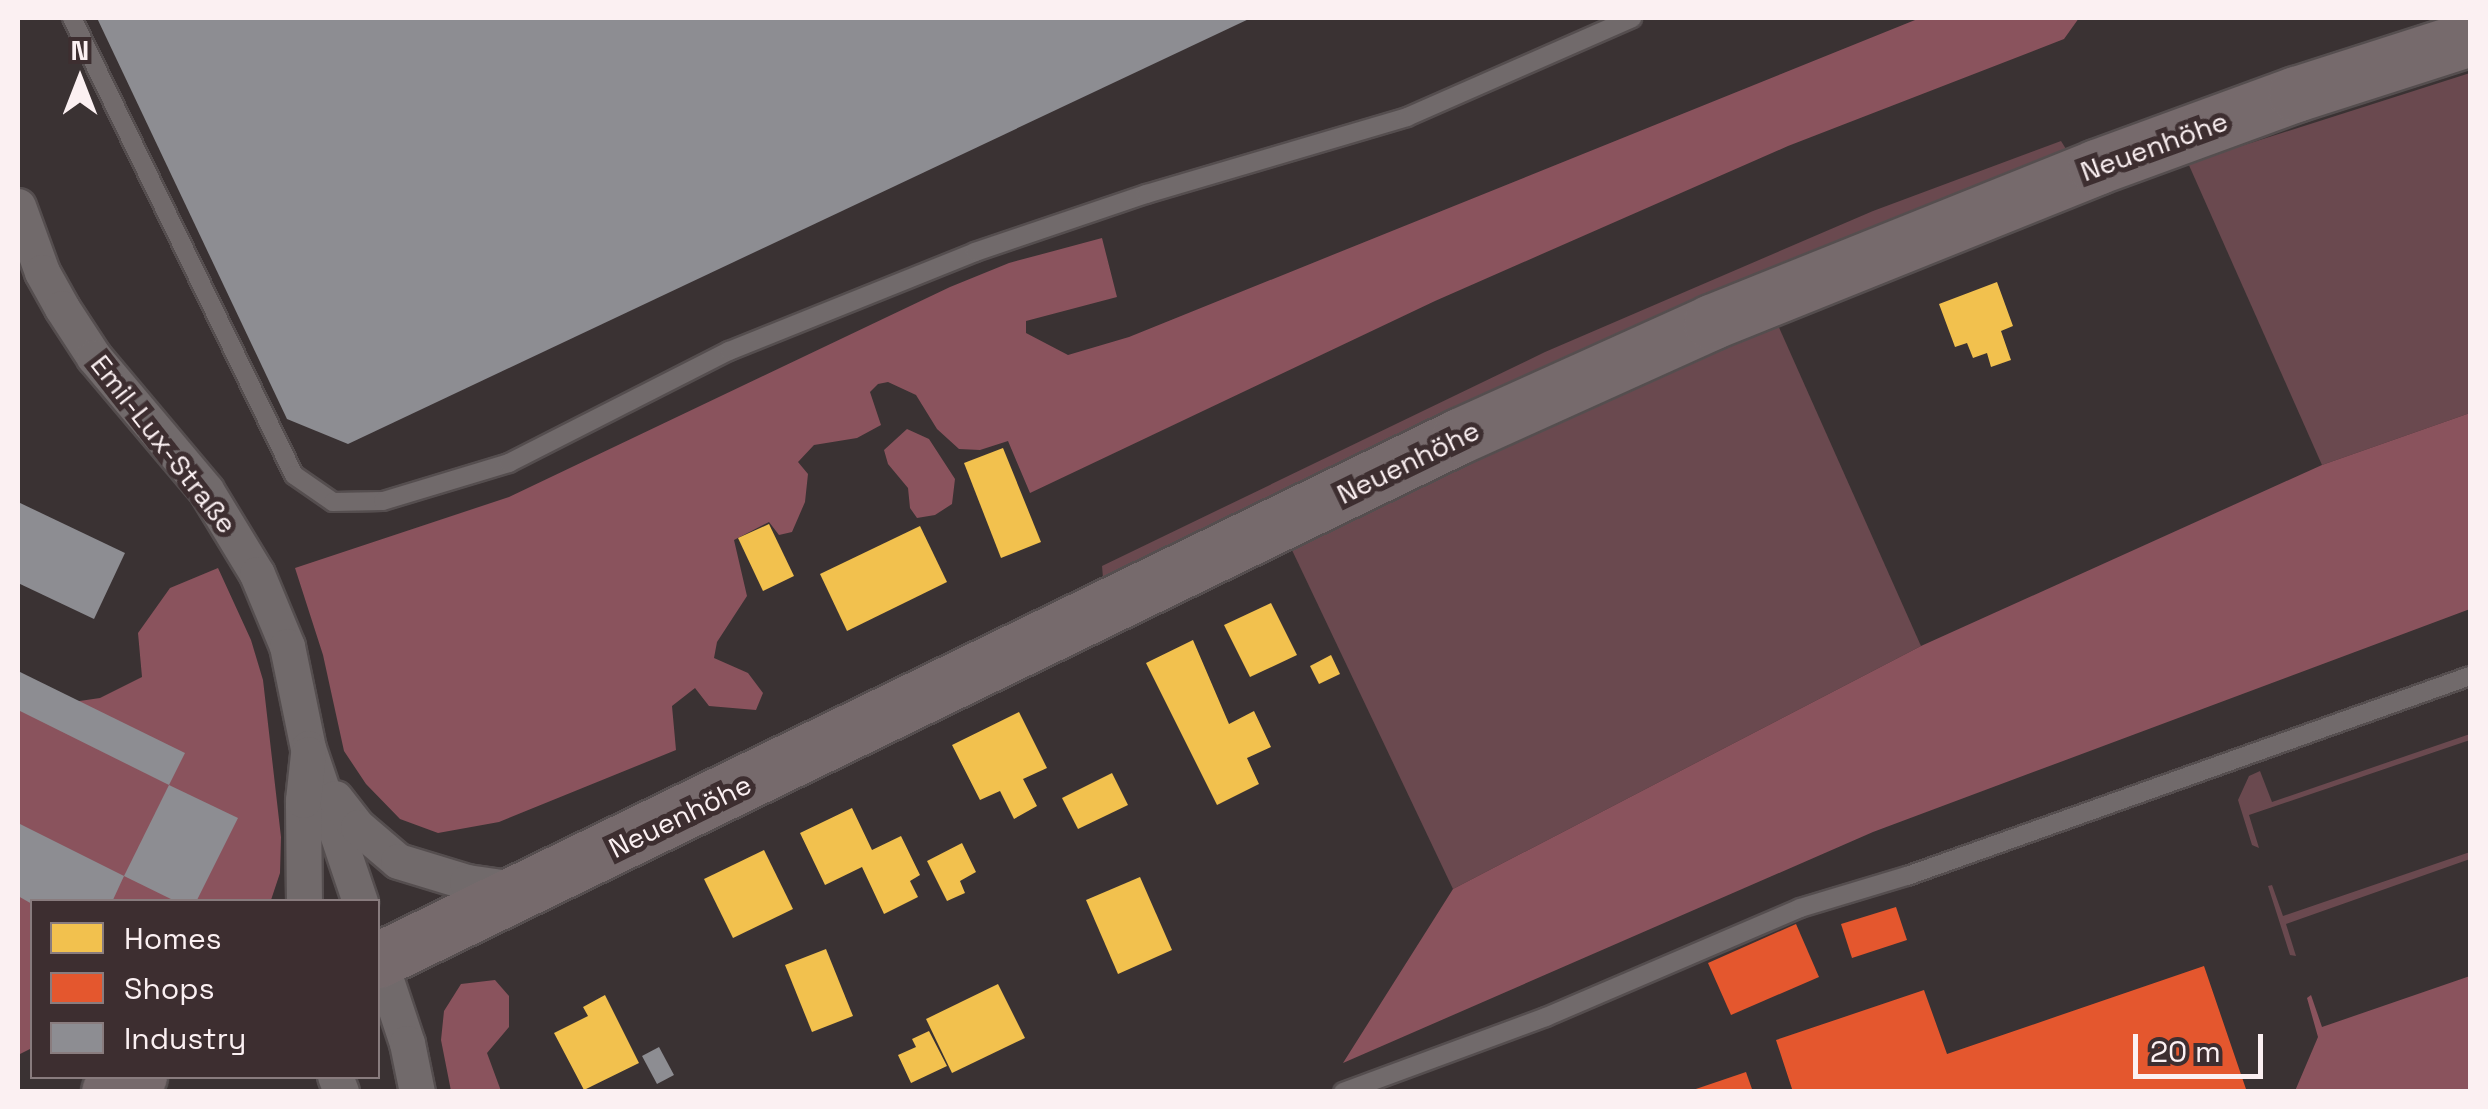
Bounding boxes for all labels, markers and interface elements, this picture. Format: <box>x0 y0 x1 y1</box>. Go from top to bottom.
north arrow <box>30 30 130 130</box>
text: N <box>71 32 89 68</box>
street label: Neuenhöhe <box>2076 104 2232 188</box>
street label: Emil-Lux-Straße <box>84 348 244 540</box>
street label: Neuenhöhe <box>1331 413 1485 511</box>
street label: Neuenhöhe <box>603 767 757 865</box>
legend <box>30 899 380 1079</box>
text: Homes <box>124 919 222 958</box>
text: Shops <box>124 969 214 1008</box>
scale bar <box>2138 1014 2268 1076</box>
text: Industry <box>124 1019 246 1058</box>
text: 20 m <box>2150 1032 2221 1071</box>

